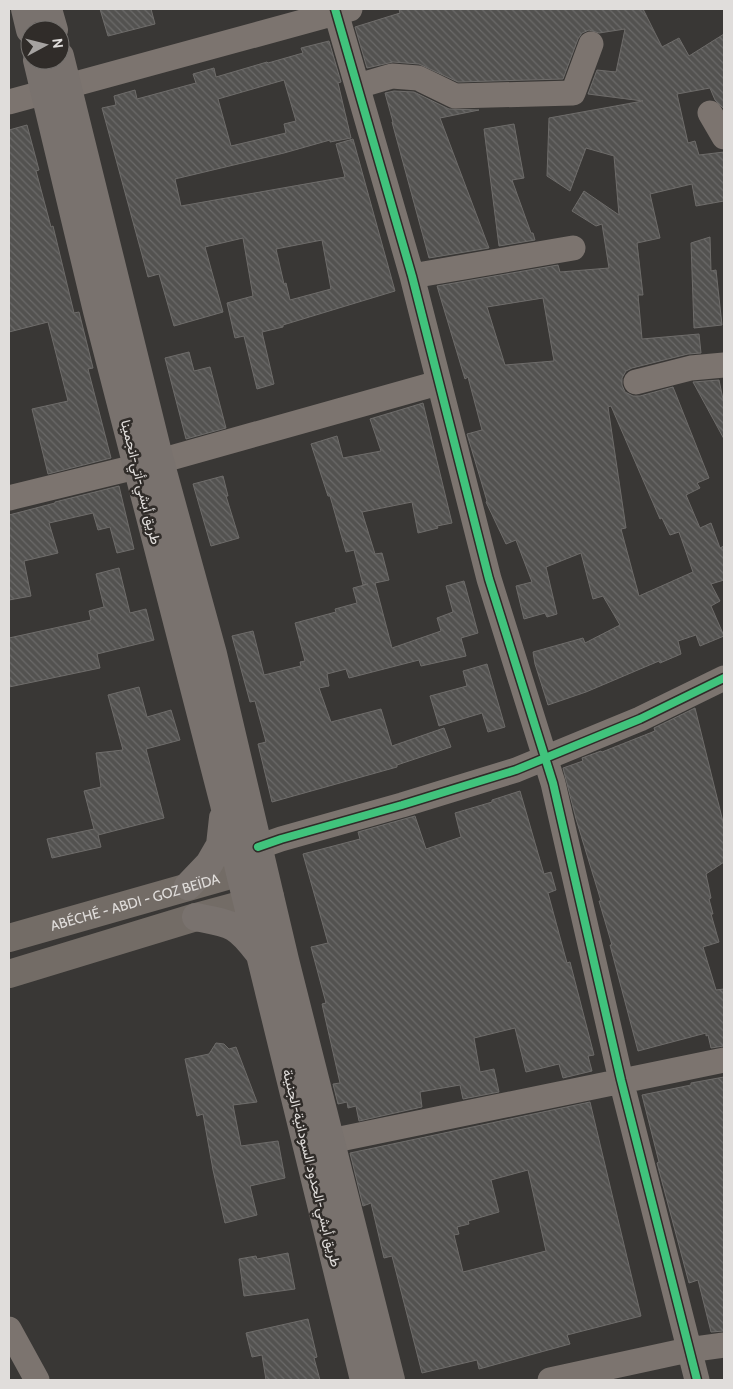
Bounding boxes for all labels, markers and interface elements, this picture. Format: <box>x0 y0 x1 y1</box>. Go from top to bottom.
north arrow <box>20 20 70 70</box>
text: N <box>48 37 67 49</box>
street label: طريق أبشي-أتي-انجمينا <box>114 418 165 547</box>
street label: ABÉCHÉ - ABDI - GOZ BEÏDA <box>48 869 222 935</box>
street label: طريق أبشي-الحدود السودانية-الجنينة <box>276 1067 345 1270</box>

